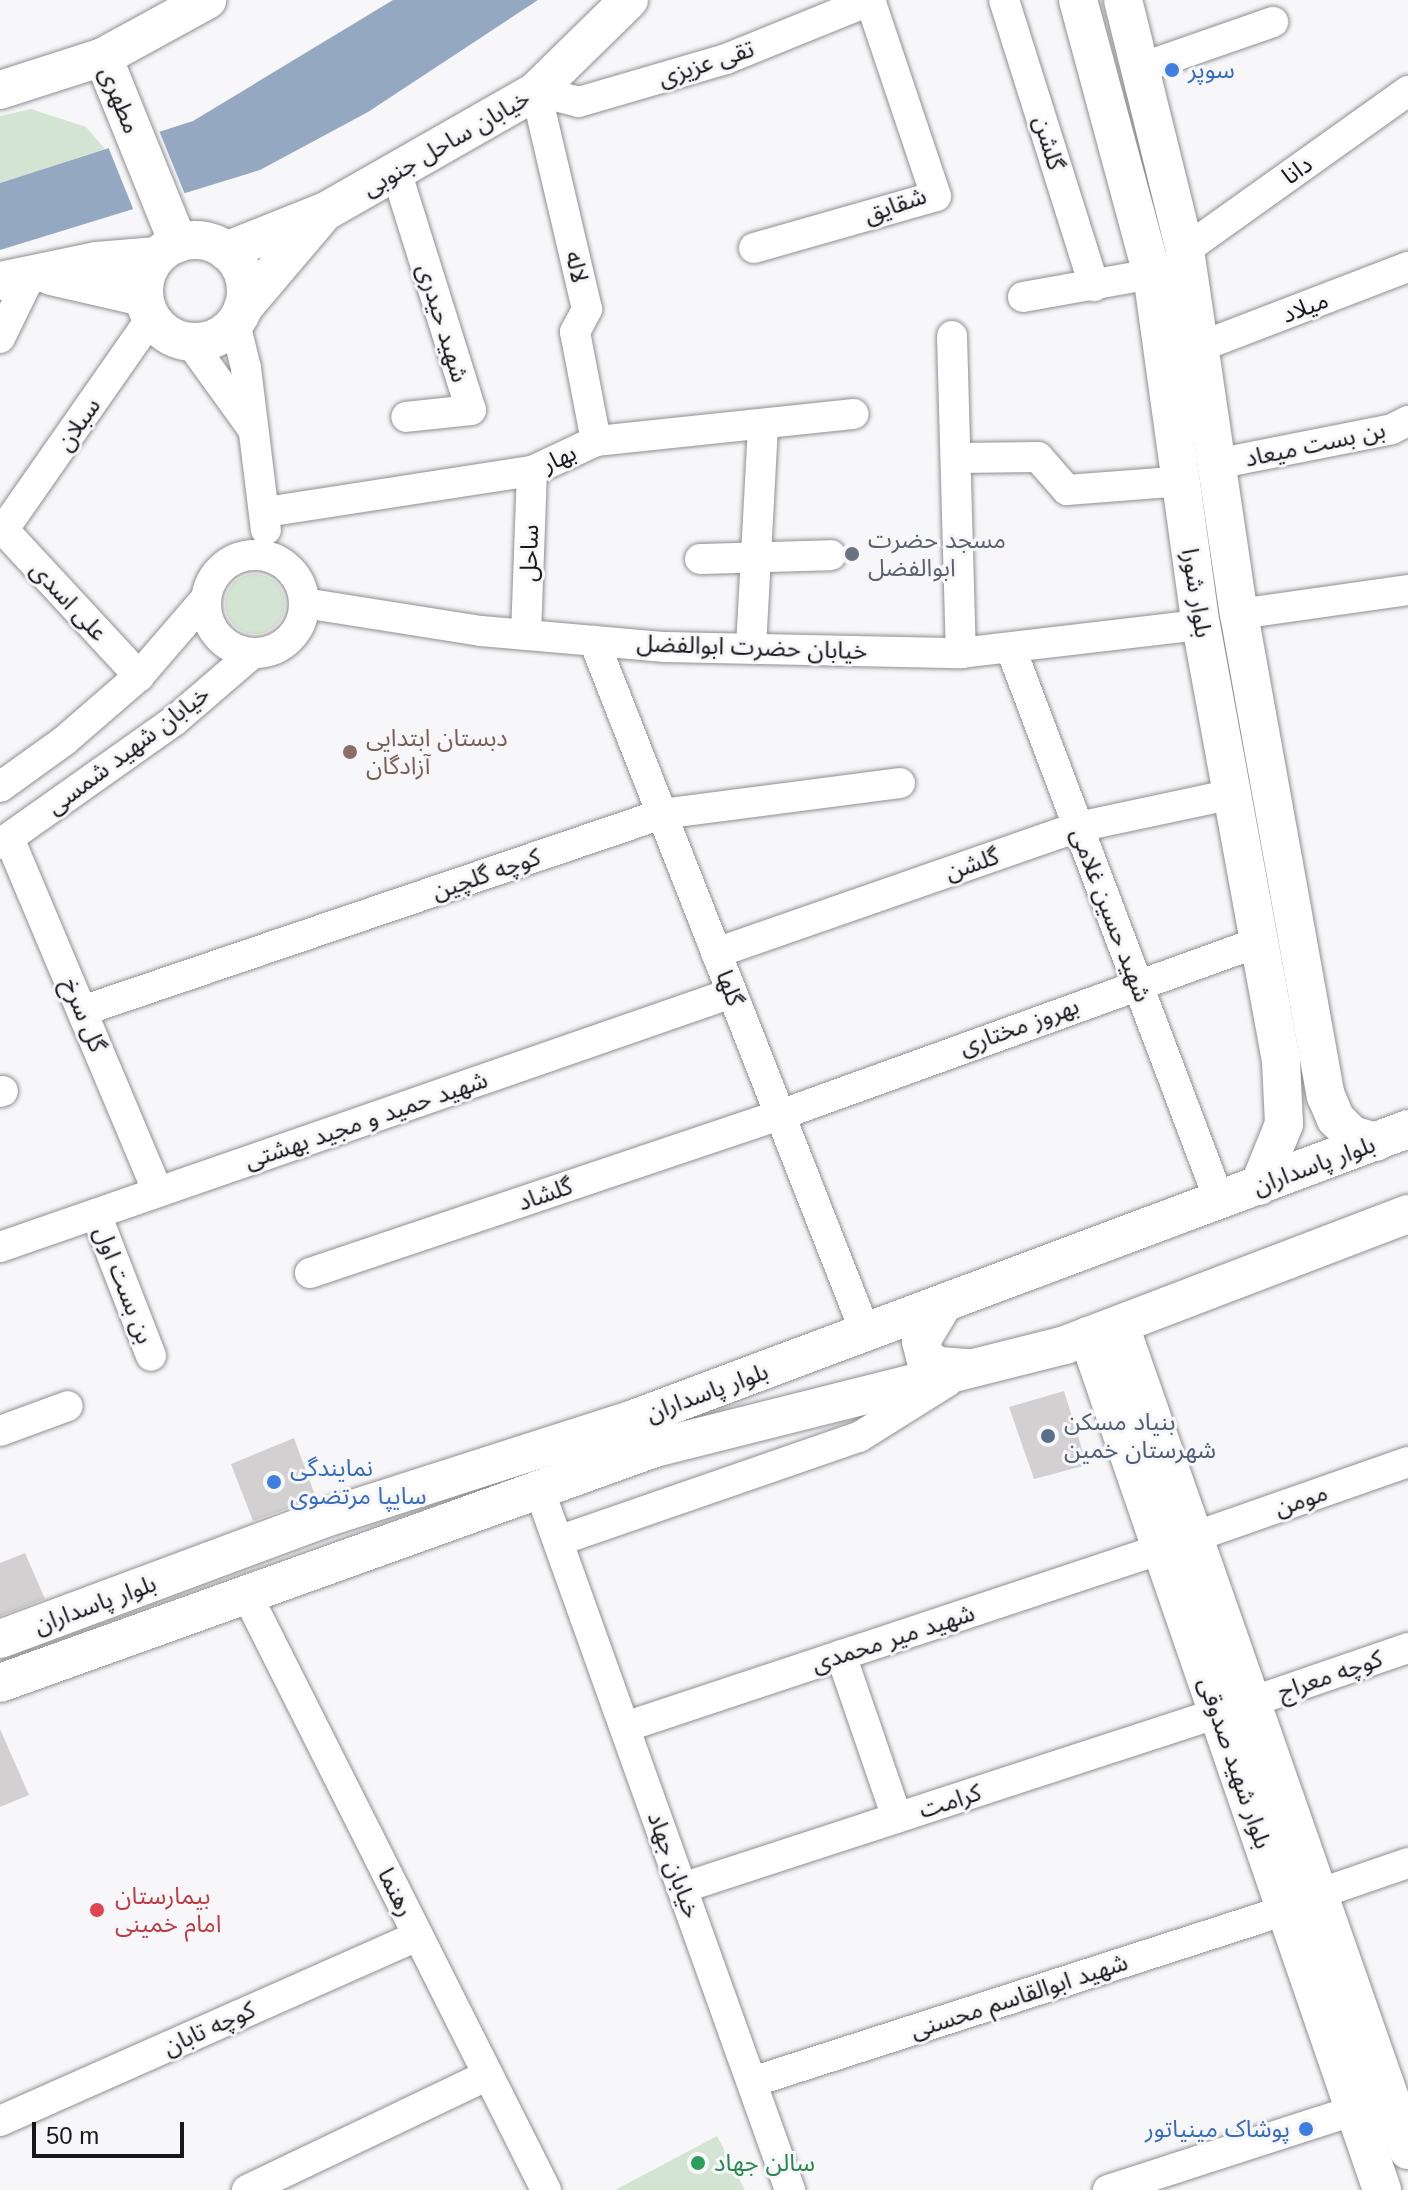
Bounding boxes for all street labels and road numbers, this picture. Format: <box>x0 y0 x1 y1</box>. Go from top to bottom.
street label: تقی عزیزی <box>654 34 758 92</box>
street label: مطهری <box>94 62 146 138</box>
street label: خیابان ساحل جنوبی <box>357 83 535 203</box>
street label: گلشن <box>1027 112 1071 174</box>
street label: دانا <box>1276 149 1318 191</box>
street label: شقایق <box>860 181 930 229</box>
street label: لاله <box>559 248 595 286</box>
street label: شهید حیدری <box>411 260 475 386</box>
street label: میلاد <box>1278 285 1332 329</box>
street label: سبلان <box>50 392 106 456</box>
street label: بن بست میعاد <box>1242 415 1388 473</box>
street label: بهار <box>537 438 581 478</box>
street label: ساحل <box>514 524 544 582</box>
street label: بلوار شورا <box>1176 546 1218 640</box>
street label: علی اسدی <box>25 555 113 647</box>
street label: خیابان حضرت ابوالفضل <box>636 629 868 665</box>
street label: خیابان شهید شمسی <box>41 679 215 821</box>
street label: شهید حسین غلامی <box>1065 824 1157 1006</box>
street label: گلشن <box>941 841 1003 887</box>
street label: کوچه گلچین <box>428 842 544 906</box>
street label: گلها <box>710 966 750 1010</box>
street label: گل سرخ <box>56 974 112 1056</box>
street label: بهروز مختاری <box>955 991 1083 1061</box>
street label: شهید حمید و مجید بهشتی <box>241 1065 491 1175</box>
street label: بلوار پاسداران <box>1249 1130 1379 1200</box>
street label: گلشاد <box>514 1171 576 1217</box>
street label: بن بست اول <box>88 1222 160 1348</box>
street label: بلوار پاسداران <box>642 1357 772 1427</box>
street label: مومن <box>1271 1478 1331 1522</box>
street label: بلوار پاسداران <box>30 1569 160 1639</box>
street label: شهید میر محمدی <box>808 1598 978 1678</box>
street label: کوچه معراج <box>1274 1644 1386 1706</box>
street label: بلوار شهید صدوقی <box>1192 1674 1278 1852</box>
street label: کرامت <box>915 1778 985 1824</box>
street label: خیابان جهاد <box>641 1808 707 1922</box>
street label: رهنما <box>372 1863 420 1921</box>
street label: شهید ابوالقاسم محسنی <box>907 1947 1131 2045</box>
street label: کوچه تابان <box>159 1995 259 2061</box>

